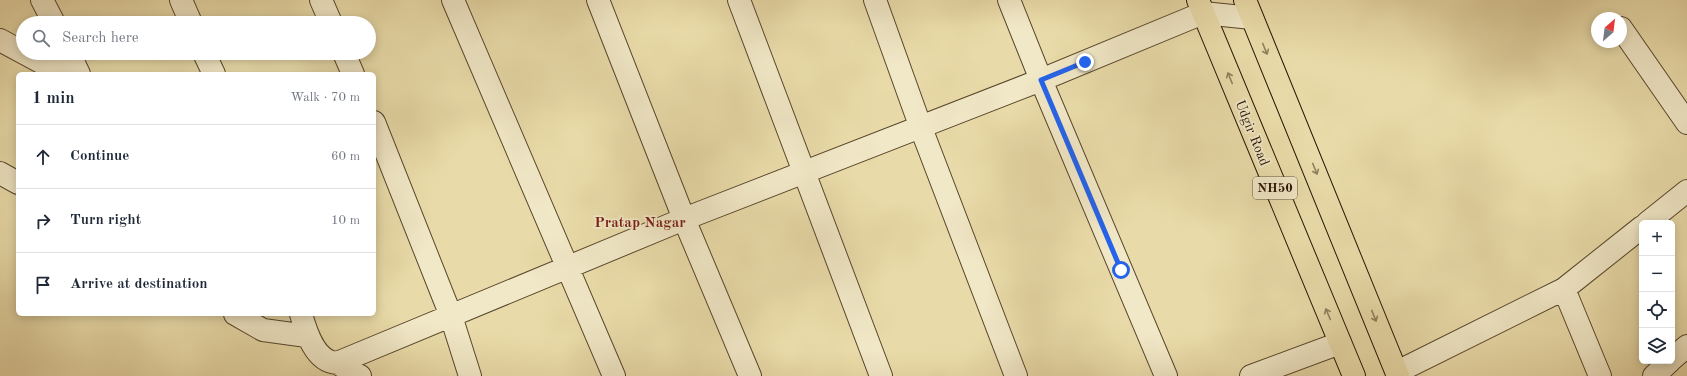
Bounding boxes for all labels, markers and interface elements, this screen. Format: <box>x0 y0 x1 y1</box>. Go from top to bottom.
north arrow <box>1591 12 1627 48</box>
search box <box>16 16 376 60</box>
icon: search <box>30 27 52 49</box>
text: Search here <box>62 31 139 46</box>
one-way arrow <box>1262 43 1269 55</box>
route end <box>1076 53 1094 71</box>
one-way arrow <box>1225 72 1233 84</box>
text: 1 min <box>32 90 75 107</box>
text: Walk · 70 m <box>291 91 360 104</box>
street label: Udgir Road <box>1232 98 1272 168</box>
icon: ahead <box>32 146 54 168</box>
text: Continue <box>70 149 129 164</box>
text: 60 m <box>331 150 360 163</box>
one-way arrow <box>1311 163 1319 175</box>
road number: NH50 <box>1253 177 1297 199</box>
icon: right <box>32 210 54 232</box>
text: Turn right <box>70 213 141 228</box>
text: 10 m <box>331 214 360 227</box>
district label: Pratap Nagar <box>594 216 686 231</box>
map controls <box>1639 220 1675 364</box>
button: + <box>1639 220 1675 256</box>
button: − <box>1639 256 1675 292</box>
route start <box>1112 261 1130 279</box>
icon: arrive <box>32 274 54 296</box>
text: Arrive at destination <box>70 277 208 292</box>
button: locate <box>1639 292 1675 328</box>
one-way arrow <box>1324 309 1331 321</box>
one-way arrow <box>1371 309 1378 321</box>
button: layers <box>1639 328 1675 364</box>

